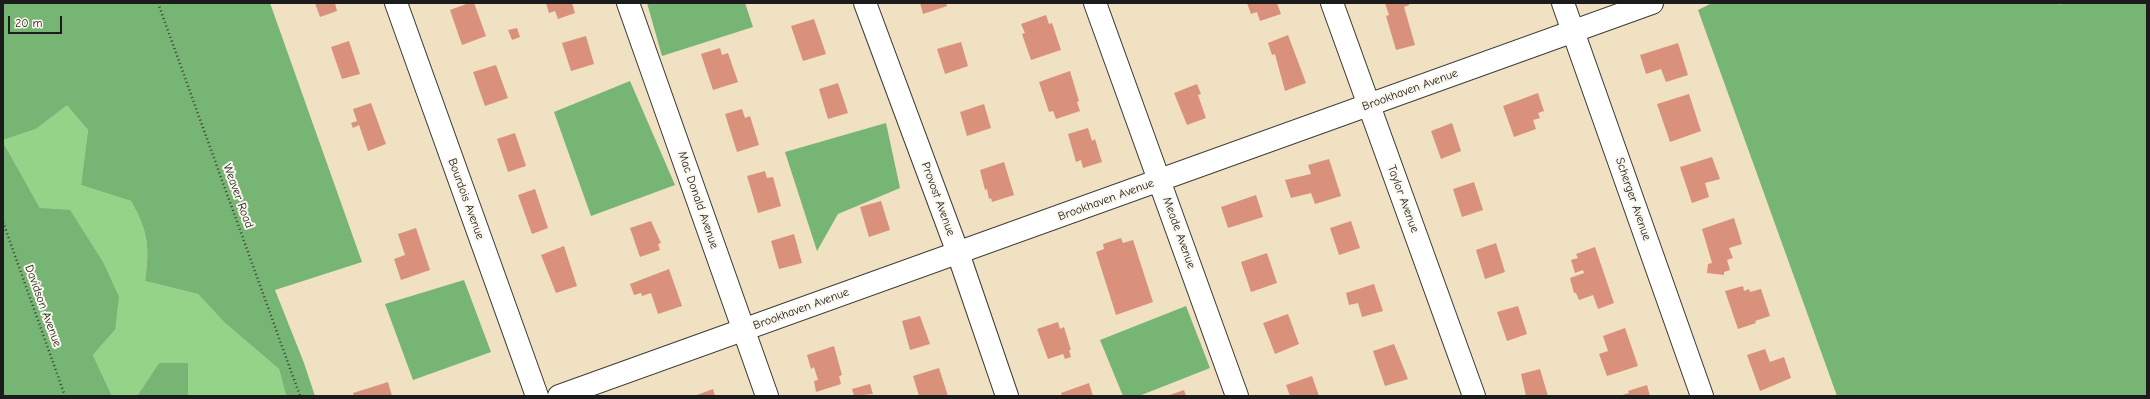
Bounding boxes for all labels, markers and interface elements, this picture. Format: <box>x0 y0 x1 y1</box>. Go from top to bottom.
scale bar <box>10 8 64 34</box>
text: 20 m <box>15 16 43 30</box>
street label: Brookhaven Avenue <box>1360 66 1460 114</box>
street label: Mac Donald Avenue <box>675 149 721 251</box>
street label: Bourdois Avenue <box>445 156 487 242</box>
street label: Scherger Avenue <box>1612 156 1654 242</box>
street label: Provost Avenue <box>918 160 958 238</box>
street label: Weaver Road <box>220 162 256 230</box>
street label: Taylor Avenue <box>1384 163 1422 235</box>
street label: Brookhaven Avenue <box>1056 176 1156 224</box>
street label: Meade Avenue <box>1159 195 1199 271</box>
street label: Davidson Avenue <box>21 263 65 349</box>
street label: Brookhaven Avenue <box>751 285 851 333</box>

